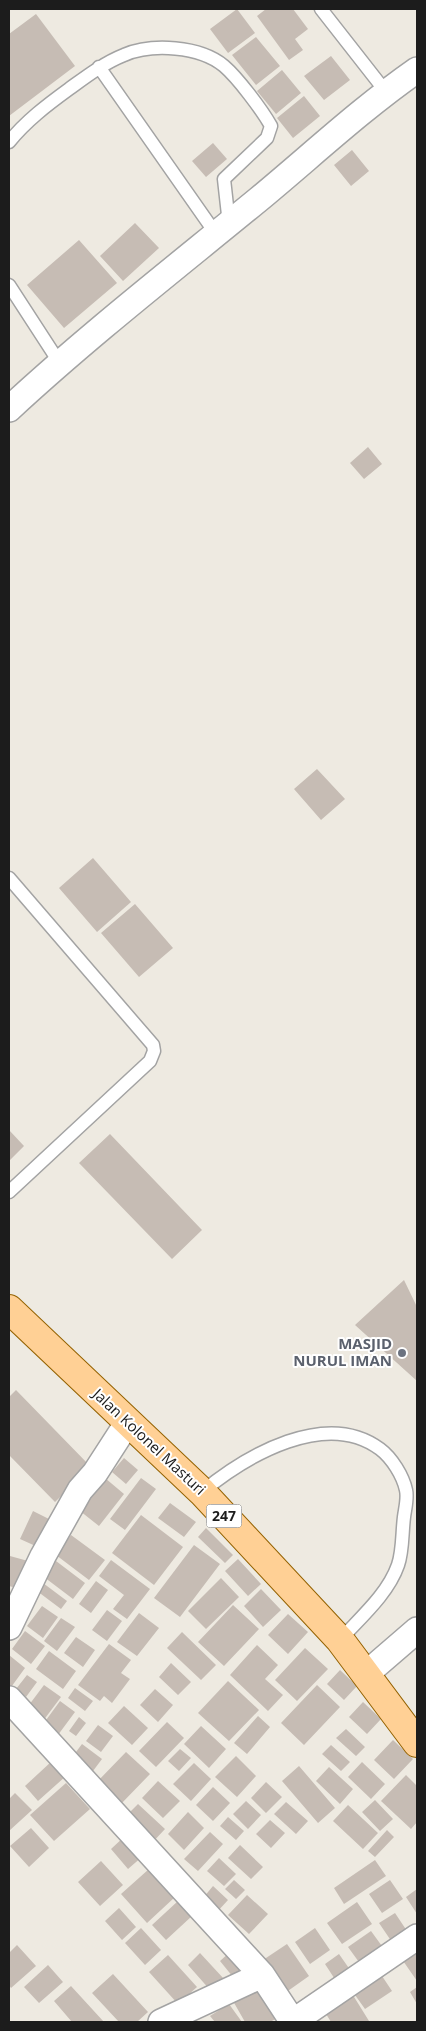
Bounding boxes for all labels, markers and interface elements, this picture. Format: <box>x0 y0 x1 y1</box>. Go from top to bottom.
place label: MASJID NURUL IMAN <box>293 1333 392 1370</box>
marker: MASJID NURUL IMAN <box>396 1347 408 1359</box>
street label: Jalan Kolonel Masturi <box>88 1382 210 1499</box>
road number: 247 <box>206 1504 242 1528</box>

